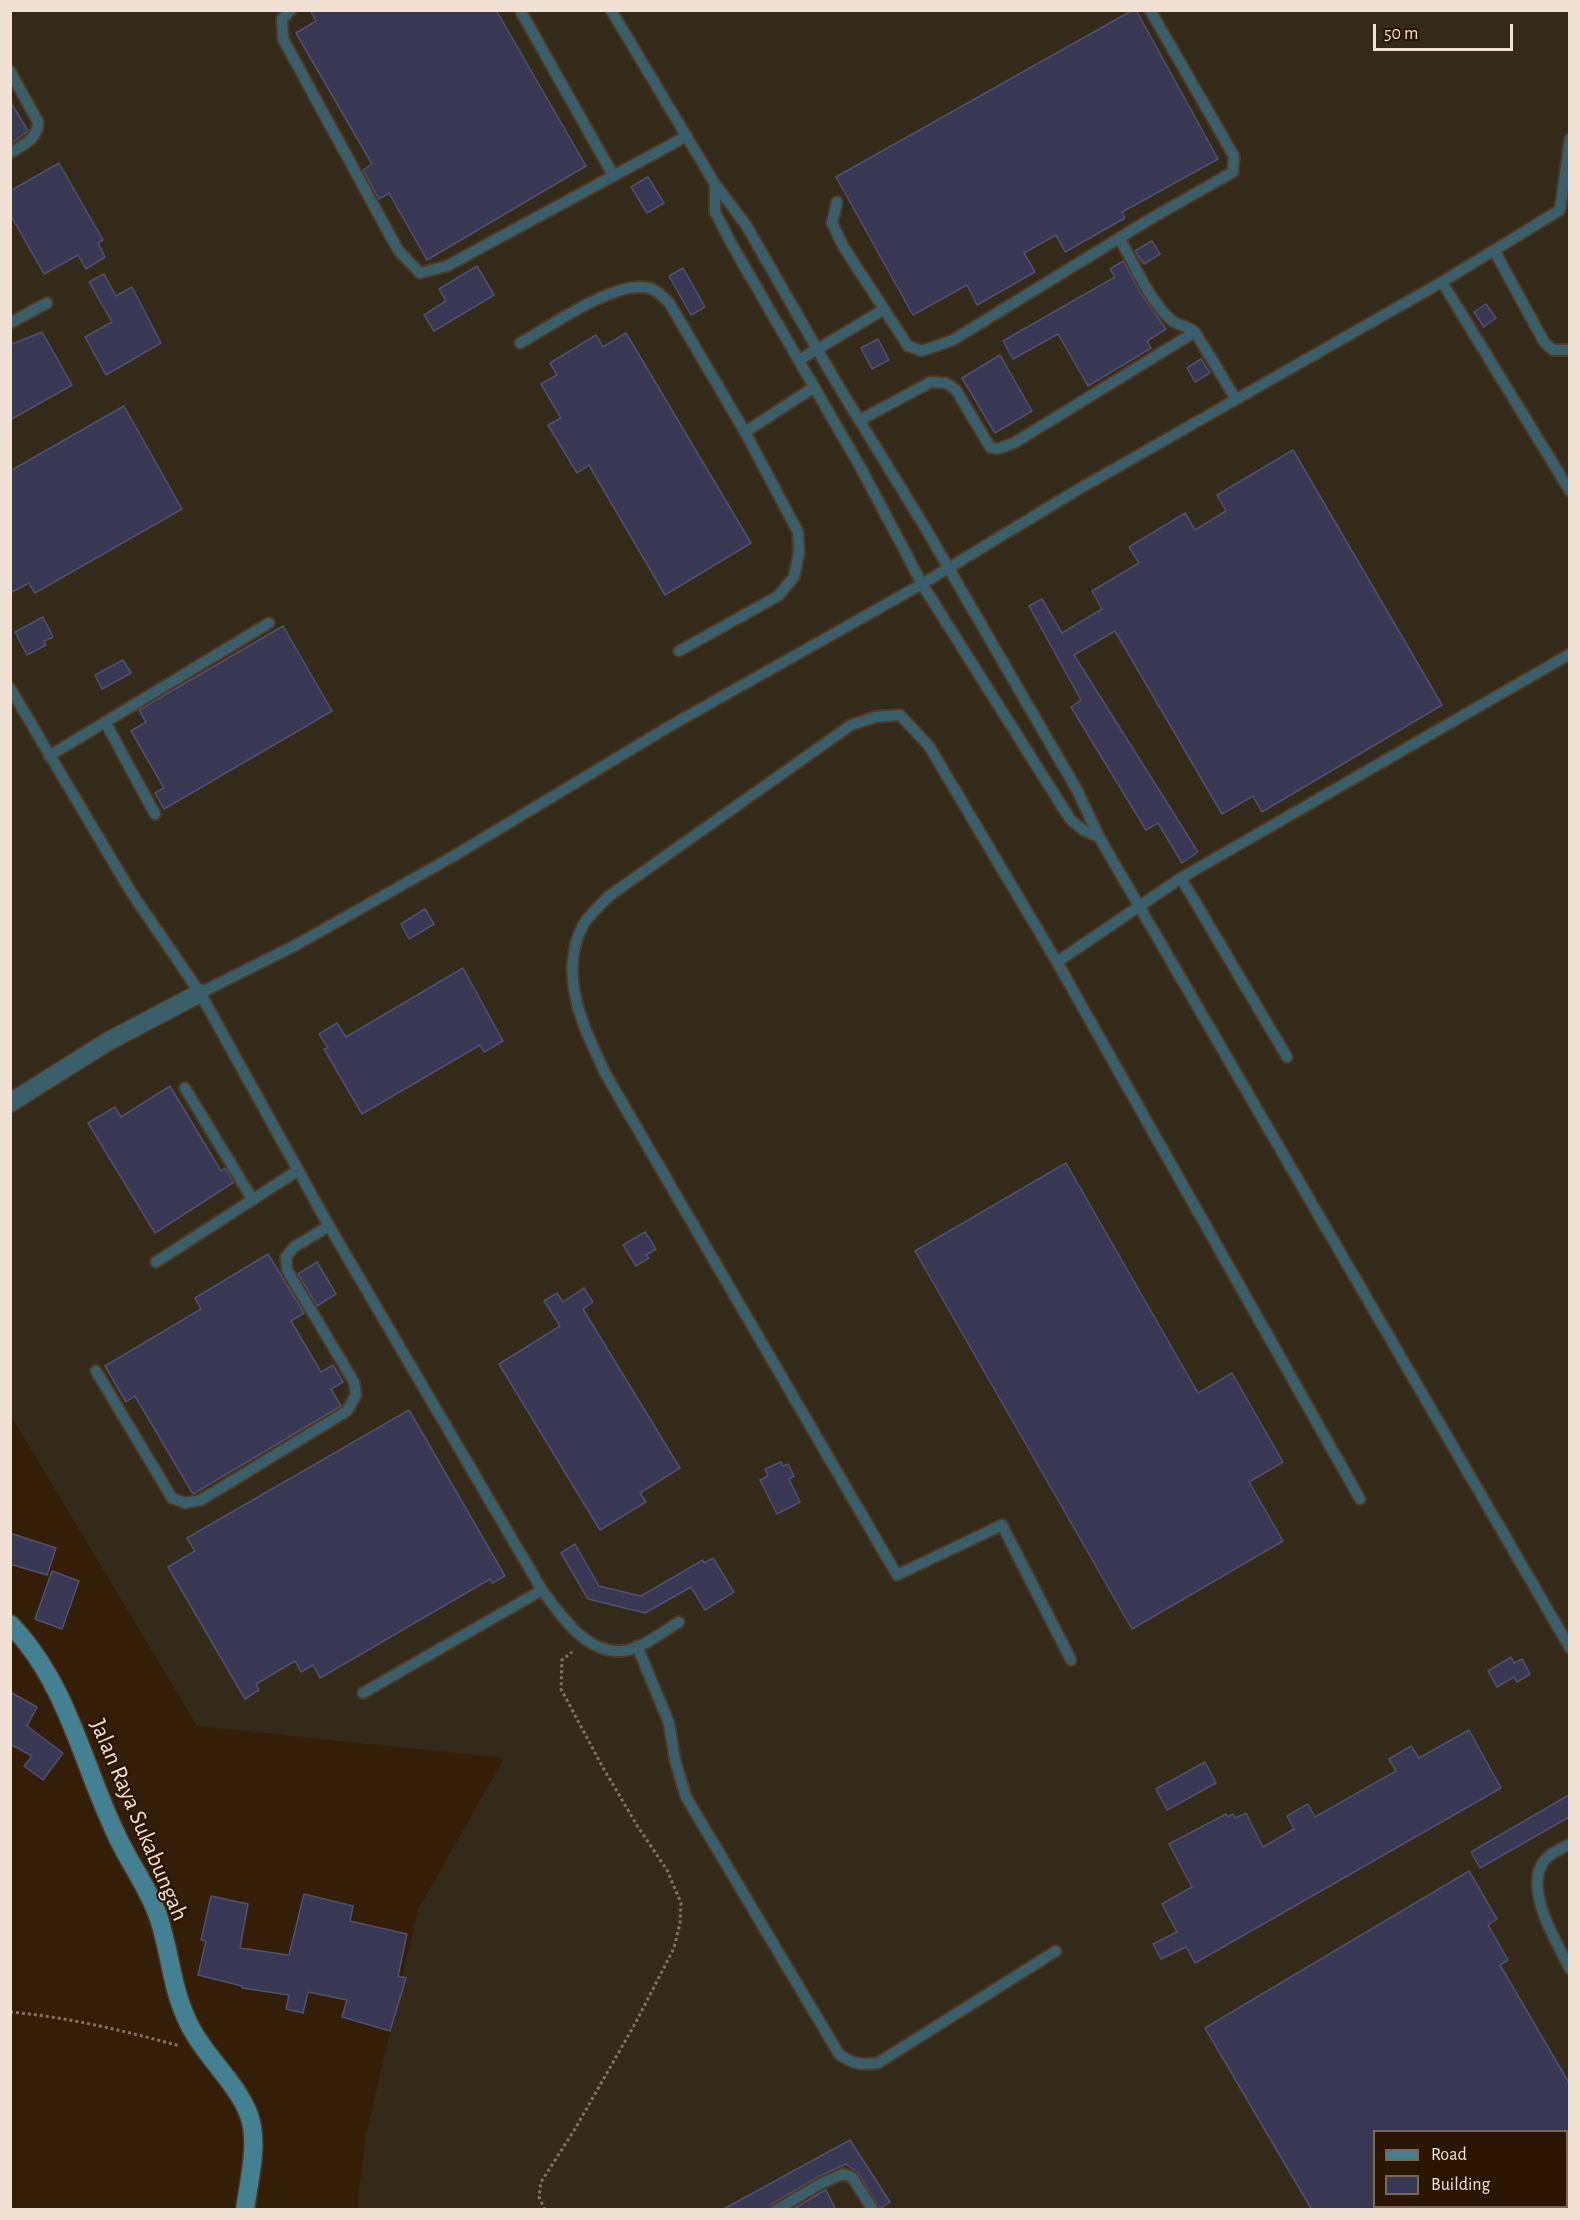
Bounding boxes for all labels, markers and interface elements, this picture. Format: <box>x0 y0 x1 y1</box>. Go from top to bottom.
scale bar <box>1376 12 1516 50</box>
text: 50 m <box>1384 25 1418 43</box>
street label: Jalan Raya Sukabungah <box>83 1715 195 1925</box>
legend <box>1373 2130 1568 2208</box>
text: Road <box>1431 2146 1467 2164</box>
text: Building <box>1431 2176 1490 2194</box>

